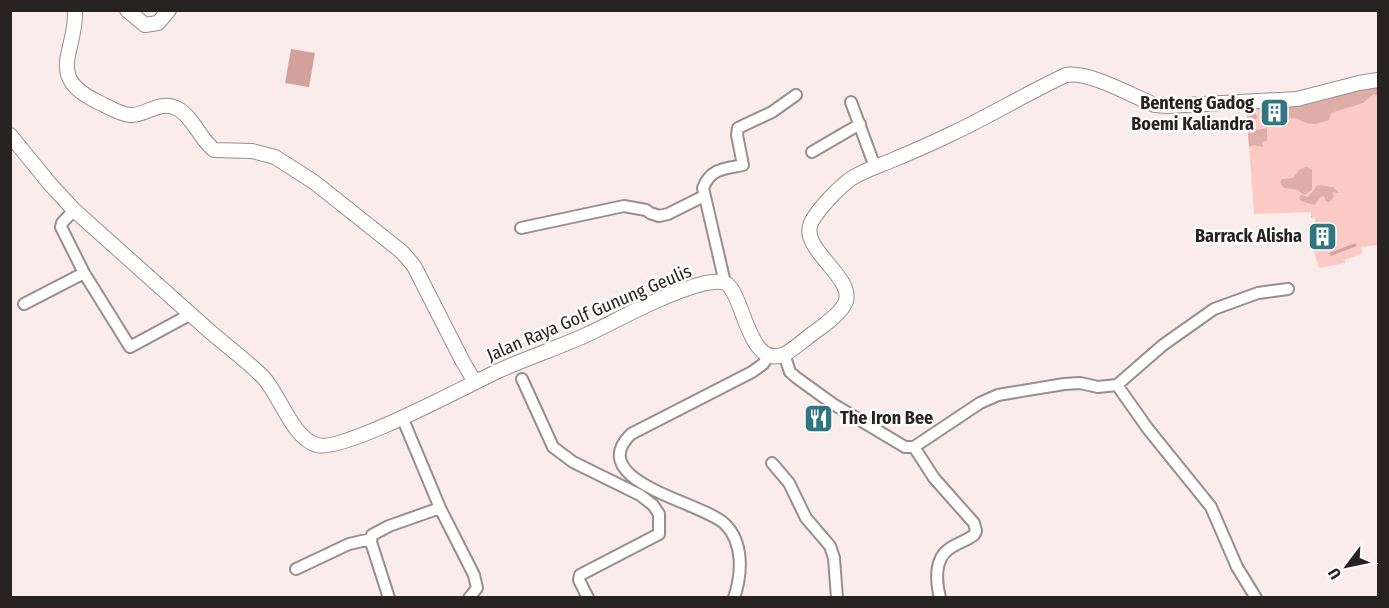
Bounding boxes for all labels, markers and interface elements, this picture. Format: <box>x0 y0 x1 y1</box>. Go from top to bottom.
place label: Benteng Gadog Boemi Kaliandra <box>1131 92 1254 135</box>
building icon: Benteng Gadog Boemi Kaliandra <box>1259 97 1291 129</box>
building icon: Barrack Alisha <box>1307 220 1339 252</box>
place label: Barrack Alisha <box>1195 225 1302 247</box>
street label: Jalan Raya Golf Gunung Geulis <box>483 260 695 366</box>
restaurant icon: The Iron Bee <box>803 402 835 434</box>
place label: The Iron Bee <box>840 407 933 429</box>
north arrow <box>1317 536 1377 596</box>
text: U <box>1324 565 1345 583</box>

